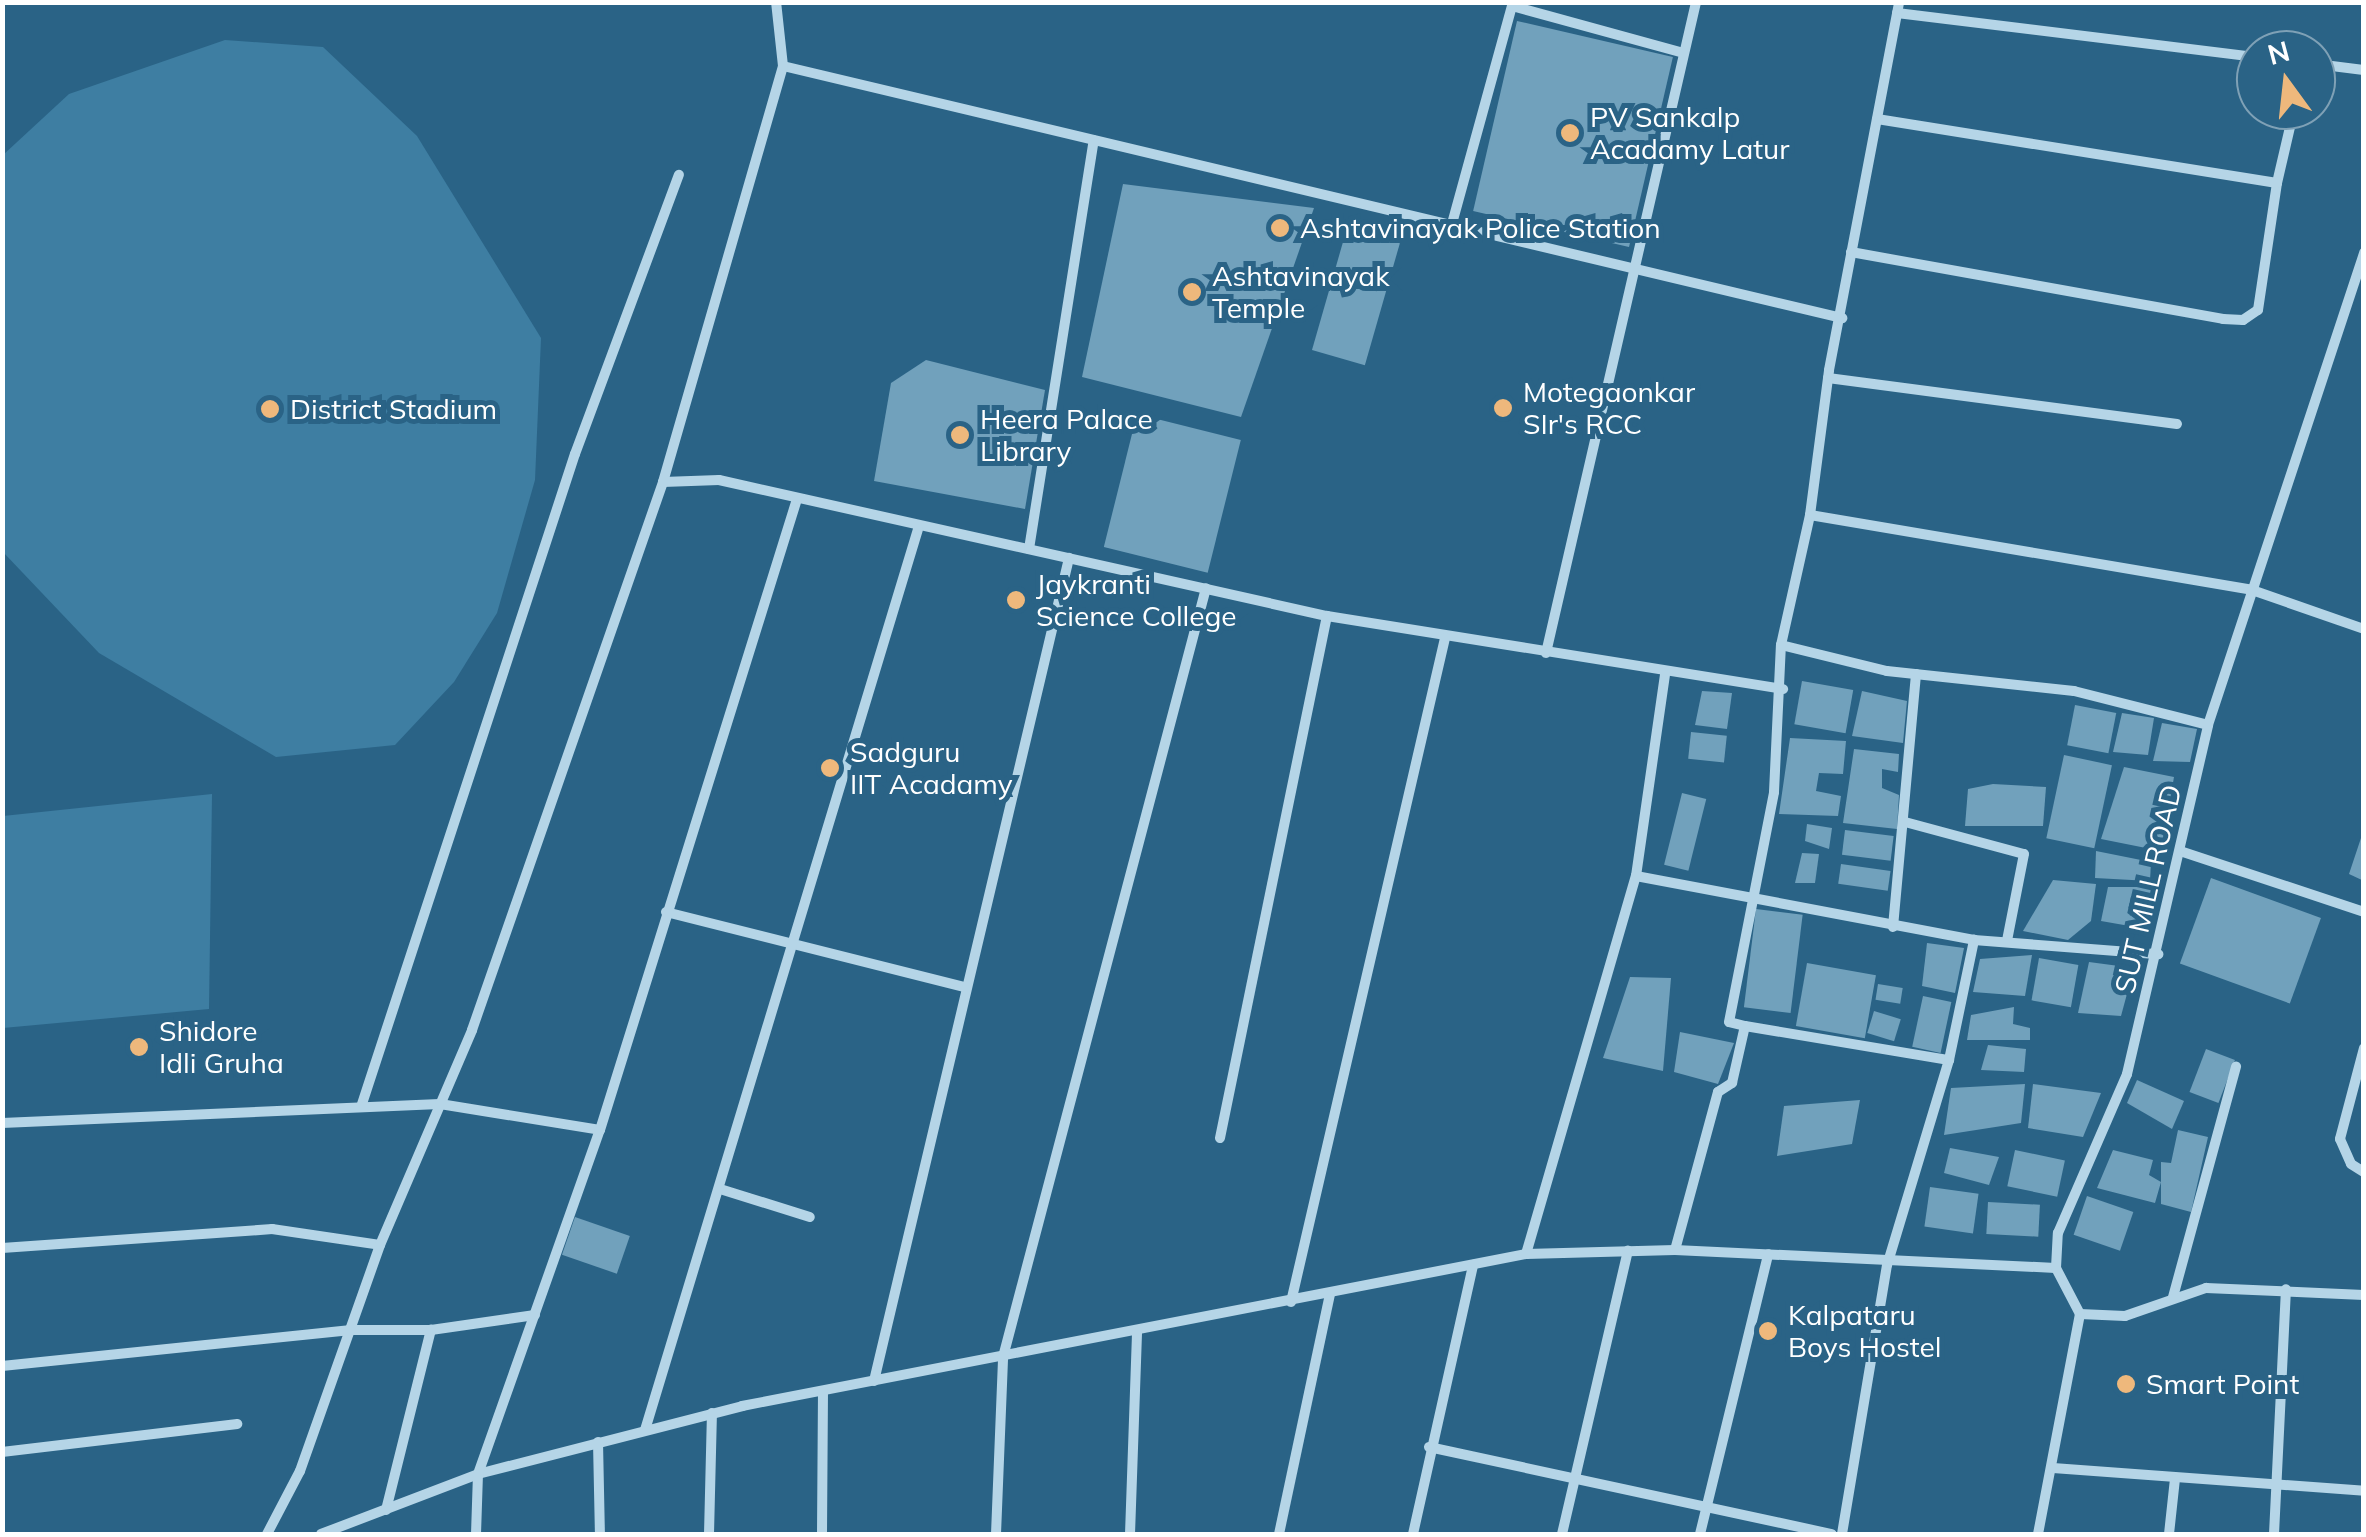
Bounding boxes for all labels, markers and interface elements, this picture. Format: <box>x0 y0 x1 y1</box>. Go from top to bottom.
north arrow <box>2236 30 2336 130</box>
text: N <box>2264 33 2293 72</box>
place label: PV Sankalp Acadamy Latur <box>1590 100 1789 166</box>
marker: PV Sankalp Acadamy Latur <box>1559 122 1581 144</box>
place label: Ashtavinayak Police Station <box>1300 211 1661 245</box>
marker: Ashtavinayak Police Station <box>1269 217 1291 239</box>
place label: Ashtavinayak Temple <box>1212 259 1390 325</box>
marker: Ashtavinayak Temple <box>1181 281 1203 303</box>
place label: Motegaonkar SIr's RCC <box>1523 375 1695 441</box>
place label: District Stadium <box>290 392 497 426</box>
marker: Motegaonkar SIr's RCC <box>1492 397 1514 419</box>
marker: District Stadium <box>259 398 281 420</box>
place label: Heera Palace Library <box>980 402 1153 468</box>
marker: Heera Palace Library <box>949 424 971 446</box>
place label: Jaykranti Science College <box>1036 567 1237 633</box>
marker: Jaykranti Science College <box>1005 589 1027 611</box>
place label: Sadguru IIT Acadamy <box>850 735 1013 801</box>
marker: Sadguru IIT Acadamy <box>819 757 841 779</box>
street label: SUT MILL ROAD <box>2108 781 2188 997</box>
place label: Shidore Idli Gruha <box>159 1014 284 1080</box>
marker: Shidore Idli Gruha <box>128 1036 150 1058</box>
place label: Kalpataru Boys Hostel <box>1788 1298 1941 1364</box>
marker: Kalpataru Boys Hostel <box>1757 1320 1779 1342</box>
place label: Smart Point <box>2146 1367 2299 1401</box>
marker: Smart Point <box>2115 1373 2137 1395</box>

